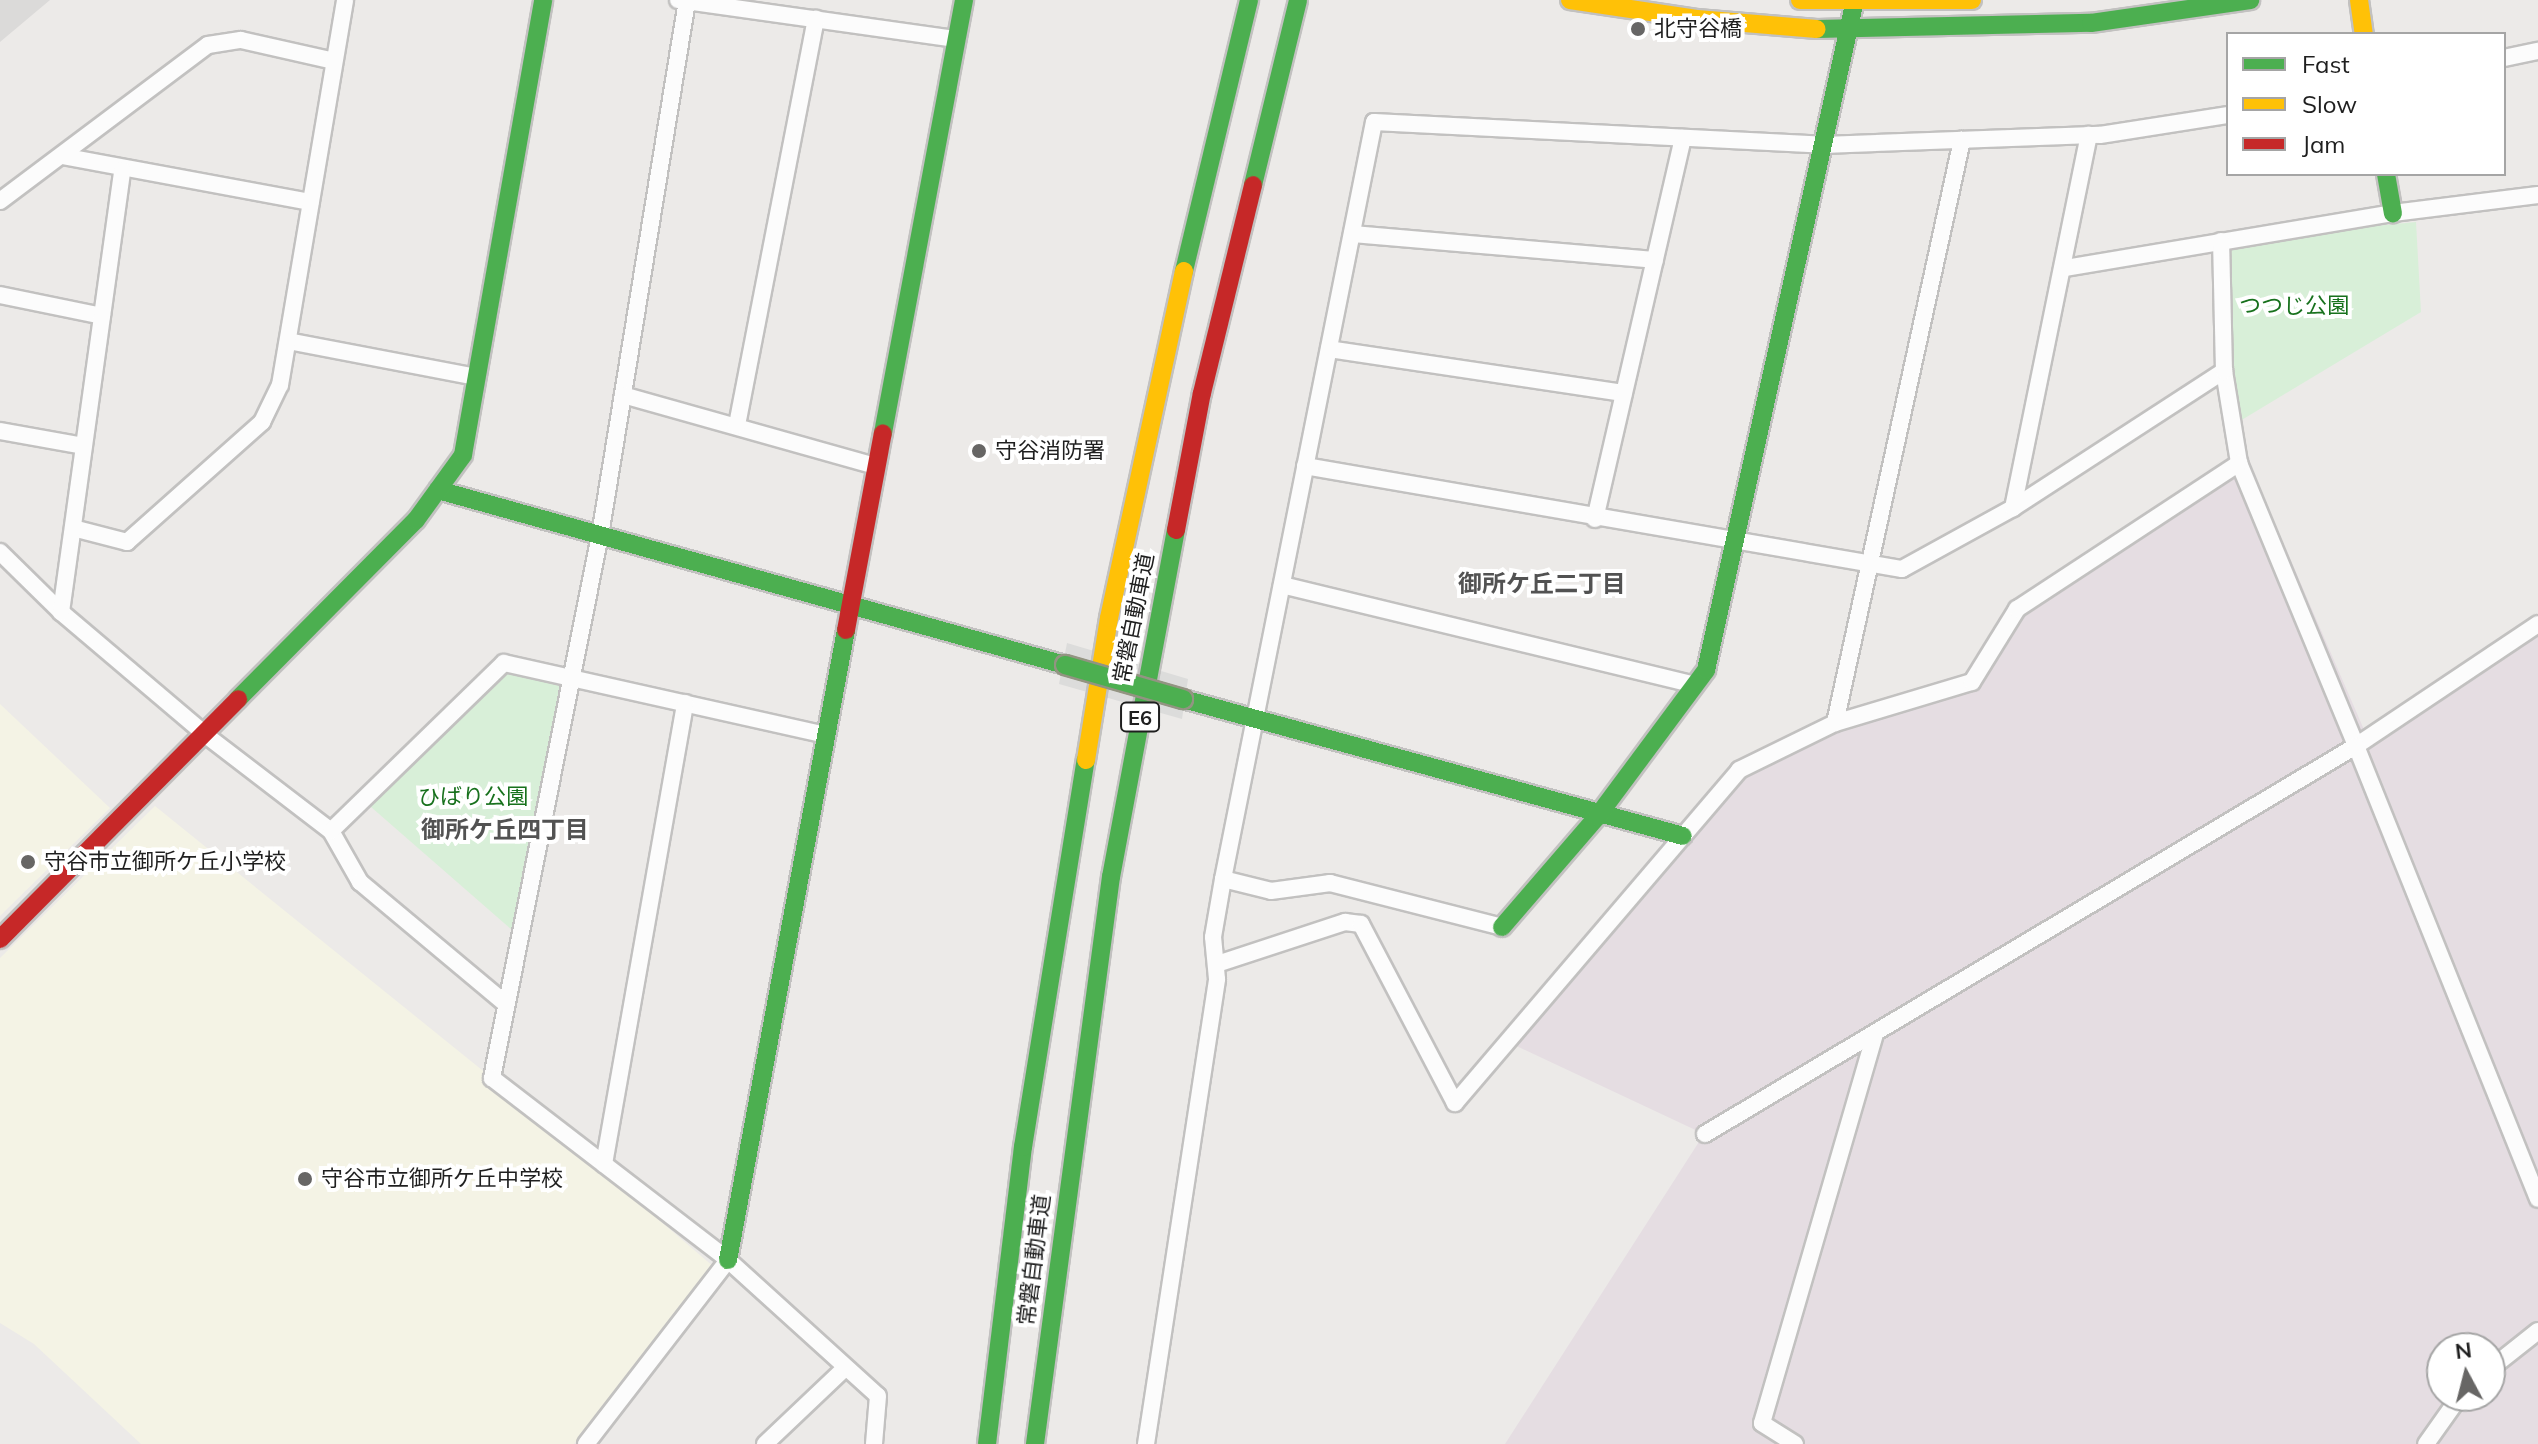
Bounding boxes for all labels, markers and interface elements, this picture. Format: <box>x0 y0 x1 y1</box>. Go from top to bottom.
place label: 北守谷橋 <box>1654 16 1742 42</box>
marker: 北守谷橋 <box>1629 20 1647 38</box>
legend <box>2226 32 2506 176</box>
text: Fast <box>2302 49 2350 79</box>
text: Slow <box>2302 89 2357 119</box>
text: Jam <box>2302 129 2345 159</box>
park label: つつじ公園 <box>2239 293 2349 319</box>
place label: 守谷消防署 <box>995 438 1105 464</box>
marker: 守谷消防署 <box>970 442 988 460</box>
street label: 常磐自動車道 <box>1108 551 1160 685</box>
district label: 御所ケ丘二丁目 <box>1458 570 1626 598</box>
road number: E6 <box>1120 701 1160 733</box>
park label: ひばり公園 <box>418 784 528 810</box>
district label: 御所ケ丘四丁目 <box>421 816 589 844</box>
place label: 守谷市立御所ケ丘小学校 <box>44 849 286 875</box>
marker: 守谷市立御所ケ丘小学校 <box>19 853 37 871</box>
place label: 守谷市立御所ケ丘中学校 <box>321 1166 563 1192</box>
marker: 守谷市立御所ケ丘中学校 <box>296 1170 314 1188</box>
street label: 常磐自動車道 <box>1013 1193 1055 1327</box>
north arrow <box>2426 1332 2506 1412</box>
text: N <box>2453 1335 2473 1365</box>

